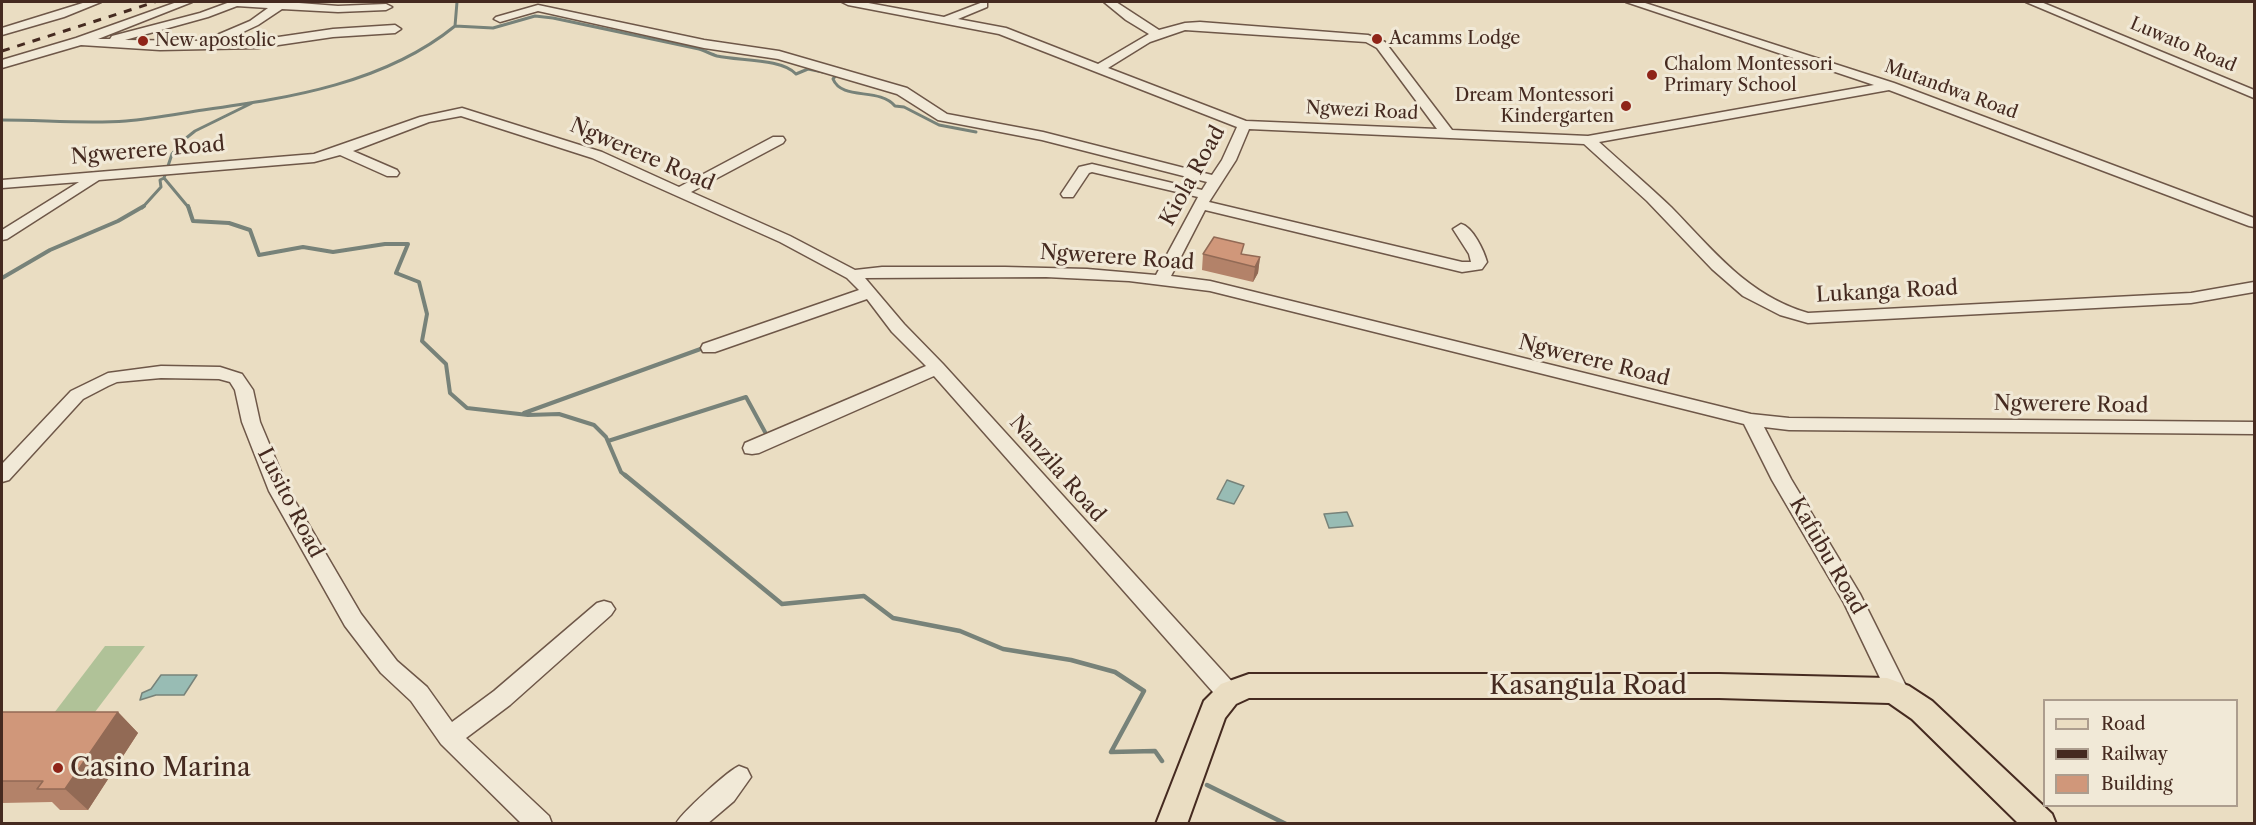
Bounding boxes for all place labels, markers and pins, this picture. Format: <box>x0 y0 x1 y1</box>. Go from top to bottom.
place label: Acamms Lodge <box>1389 28 1520 50</box>
place label: New apostolic <box>155 30 276 52</box>
marker: Acamms Lodge <box>1370 32 1384 46</box>
marker: New apostolic <box>136 34 150 48</box>
place label: Chalom Montessori Primary School <box>1664 54 1833 97</box>
marker: Chalom Montessori Primary School <box>1645 68 1659 82</box>
place label: Dream Montessori Kindergarten <box>1455 85 1614 128</box>
marker: Dream Montessori Kindergarten <box>1619 99 1633 113</box>
place label: Casino Marina <box>70 752 251 784</box>
marker: Casino Marina <box>51 761 65 775</box>

